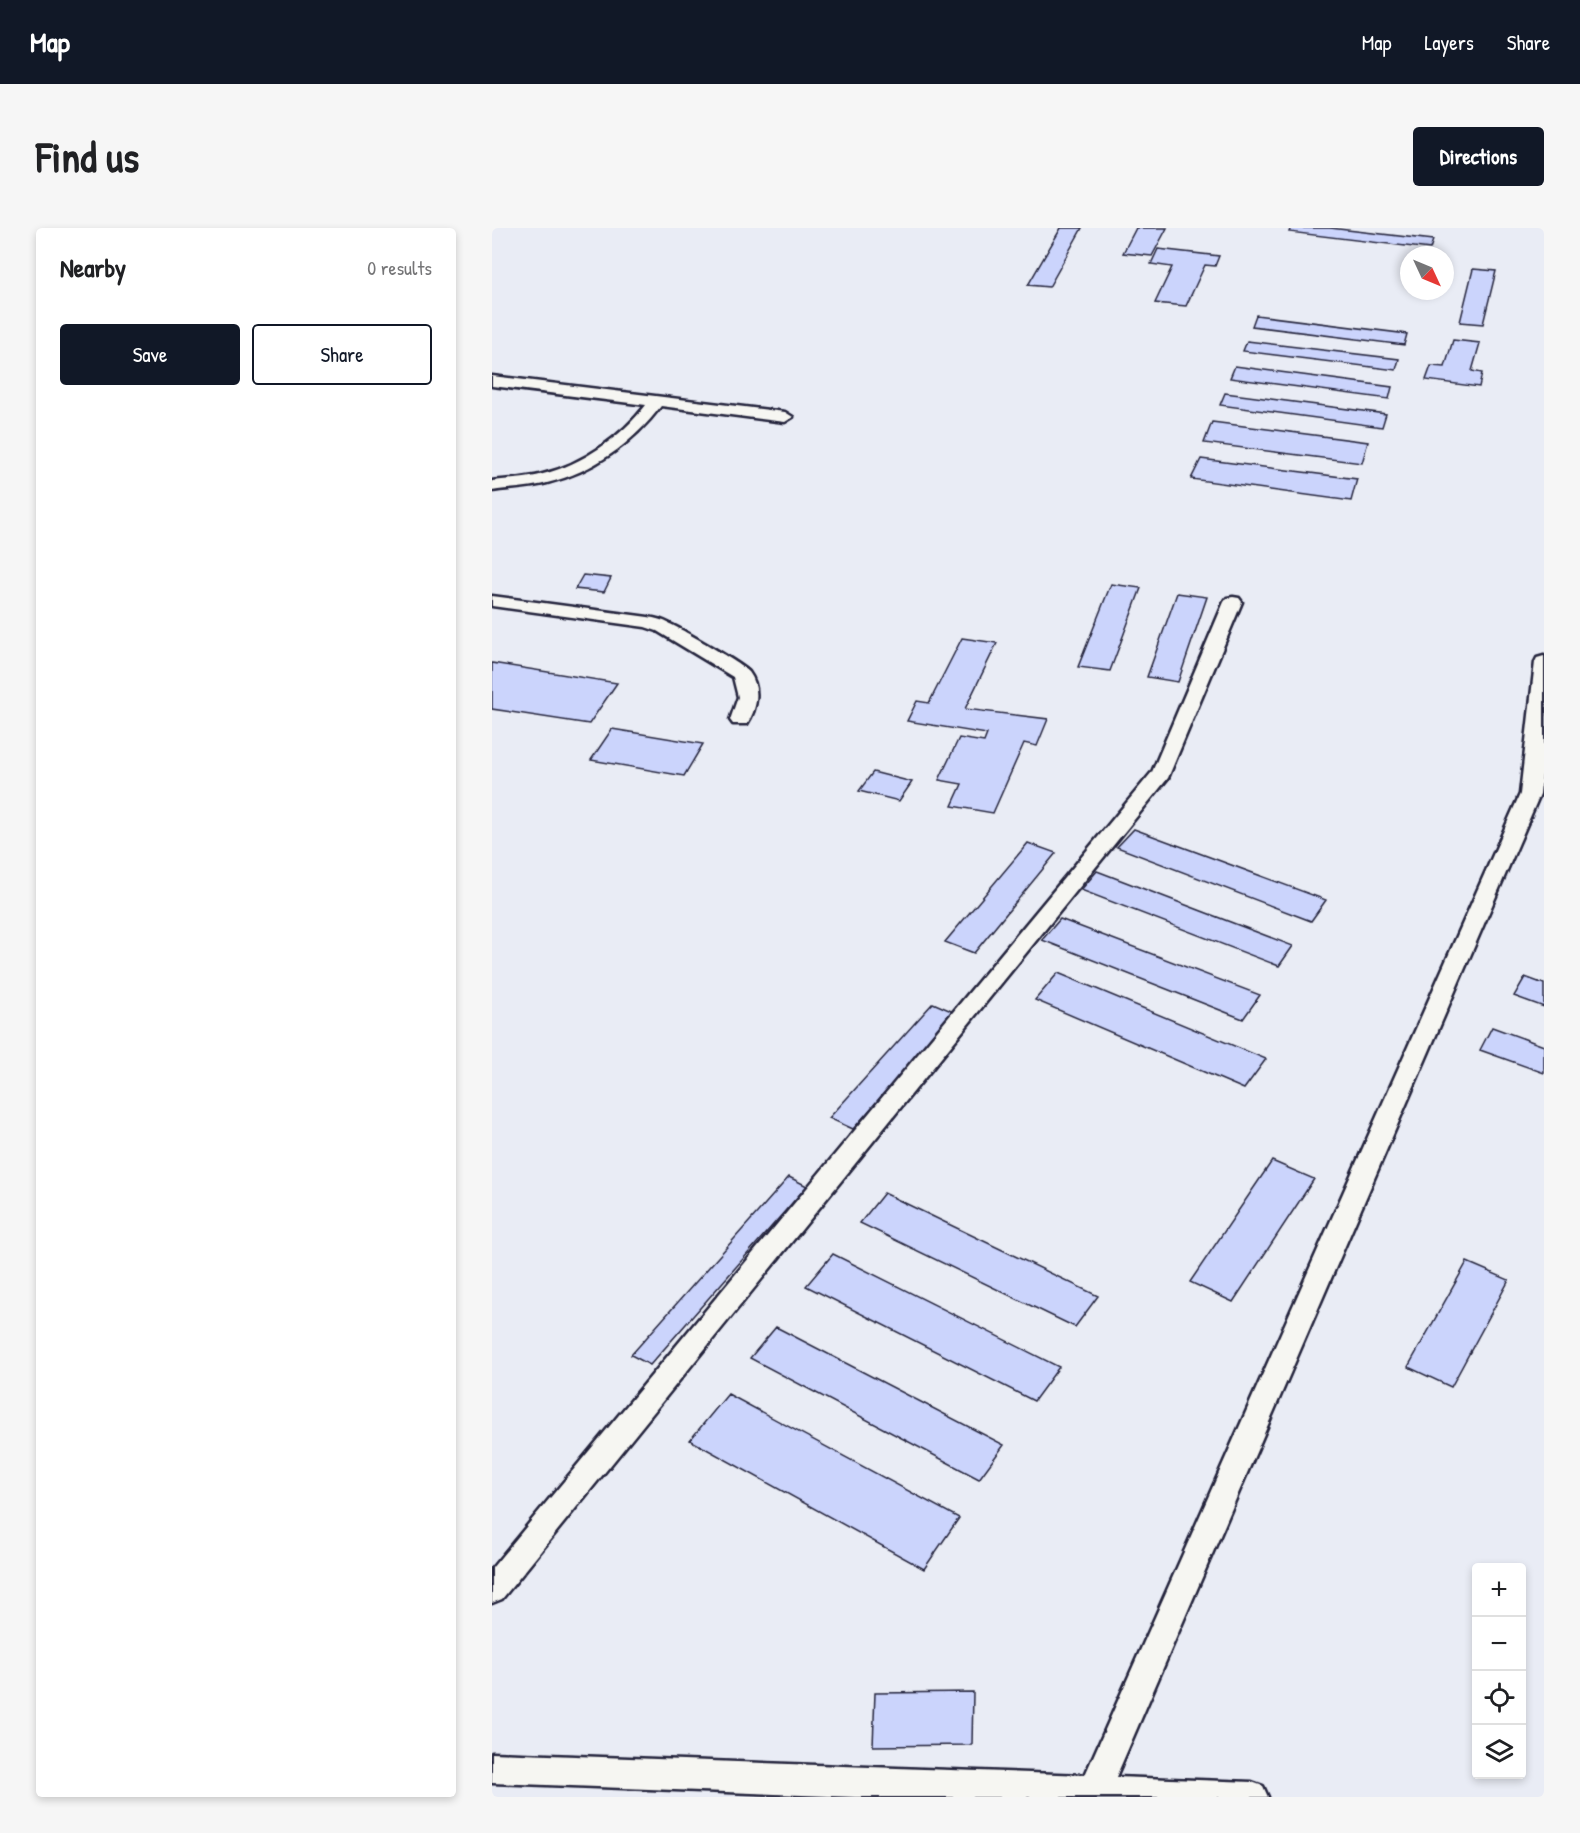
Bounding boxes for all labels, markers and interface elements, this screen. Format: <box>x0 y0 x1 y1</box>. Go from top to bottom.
text: Map <box>30 23 70 61</box>
text: Map <box>1362 28 1391 57</box>
text: Layers <box>1424 28 1474 57</box>
text: Share <box>1507 28 1550 57</box>
button: Directions <box>1413 127 1544 186</box>
text: Find us <box>36 128 139 185</box>
north arrow <box>1400 246 1454 300</box>
text: Nearby <box>60 250 126 285</box>
text: 0 results <box>367 254 432 281</box>
button: Save <box>60 324 240 385</box>
button: Share <box>252 324 432 385</box>
map controls <box>1472 1563 1526 1779</box>
button: + <box>1472 1563 1526 1617</box>
button: − <box>1472 1617 1526 1671</box>
button: locate <box>1472 1671 1526 1725</box>
button: layers <box>1472 1725 1526 1779</box>

